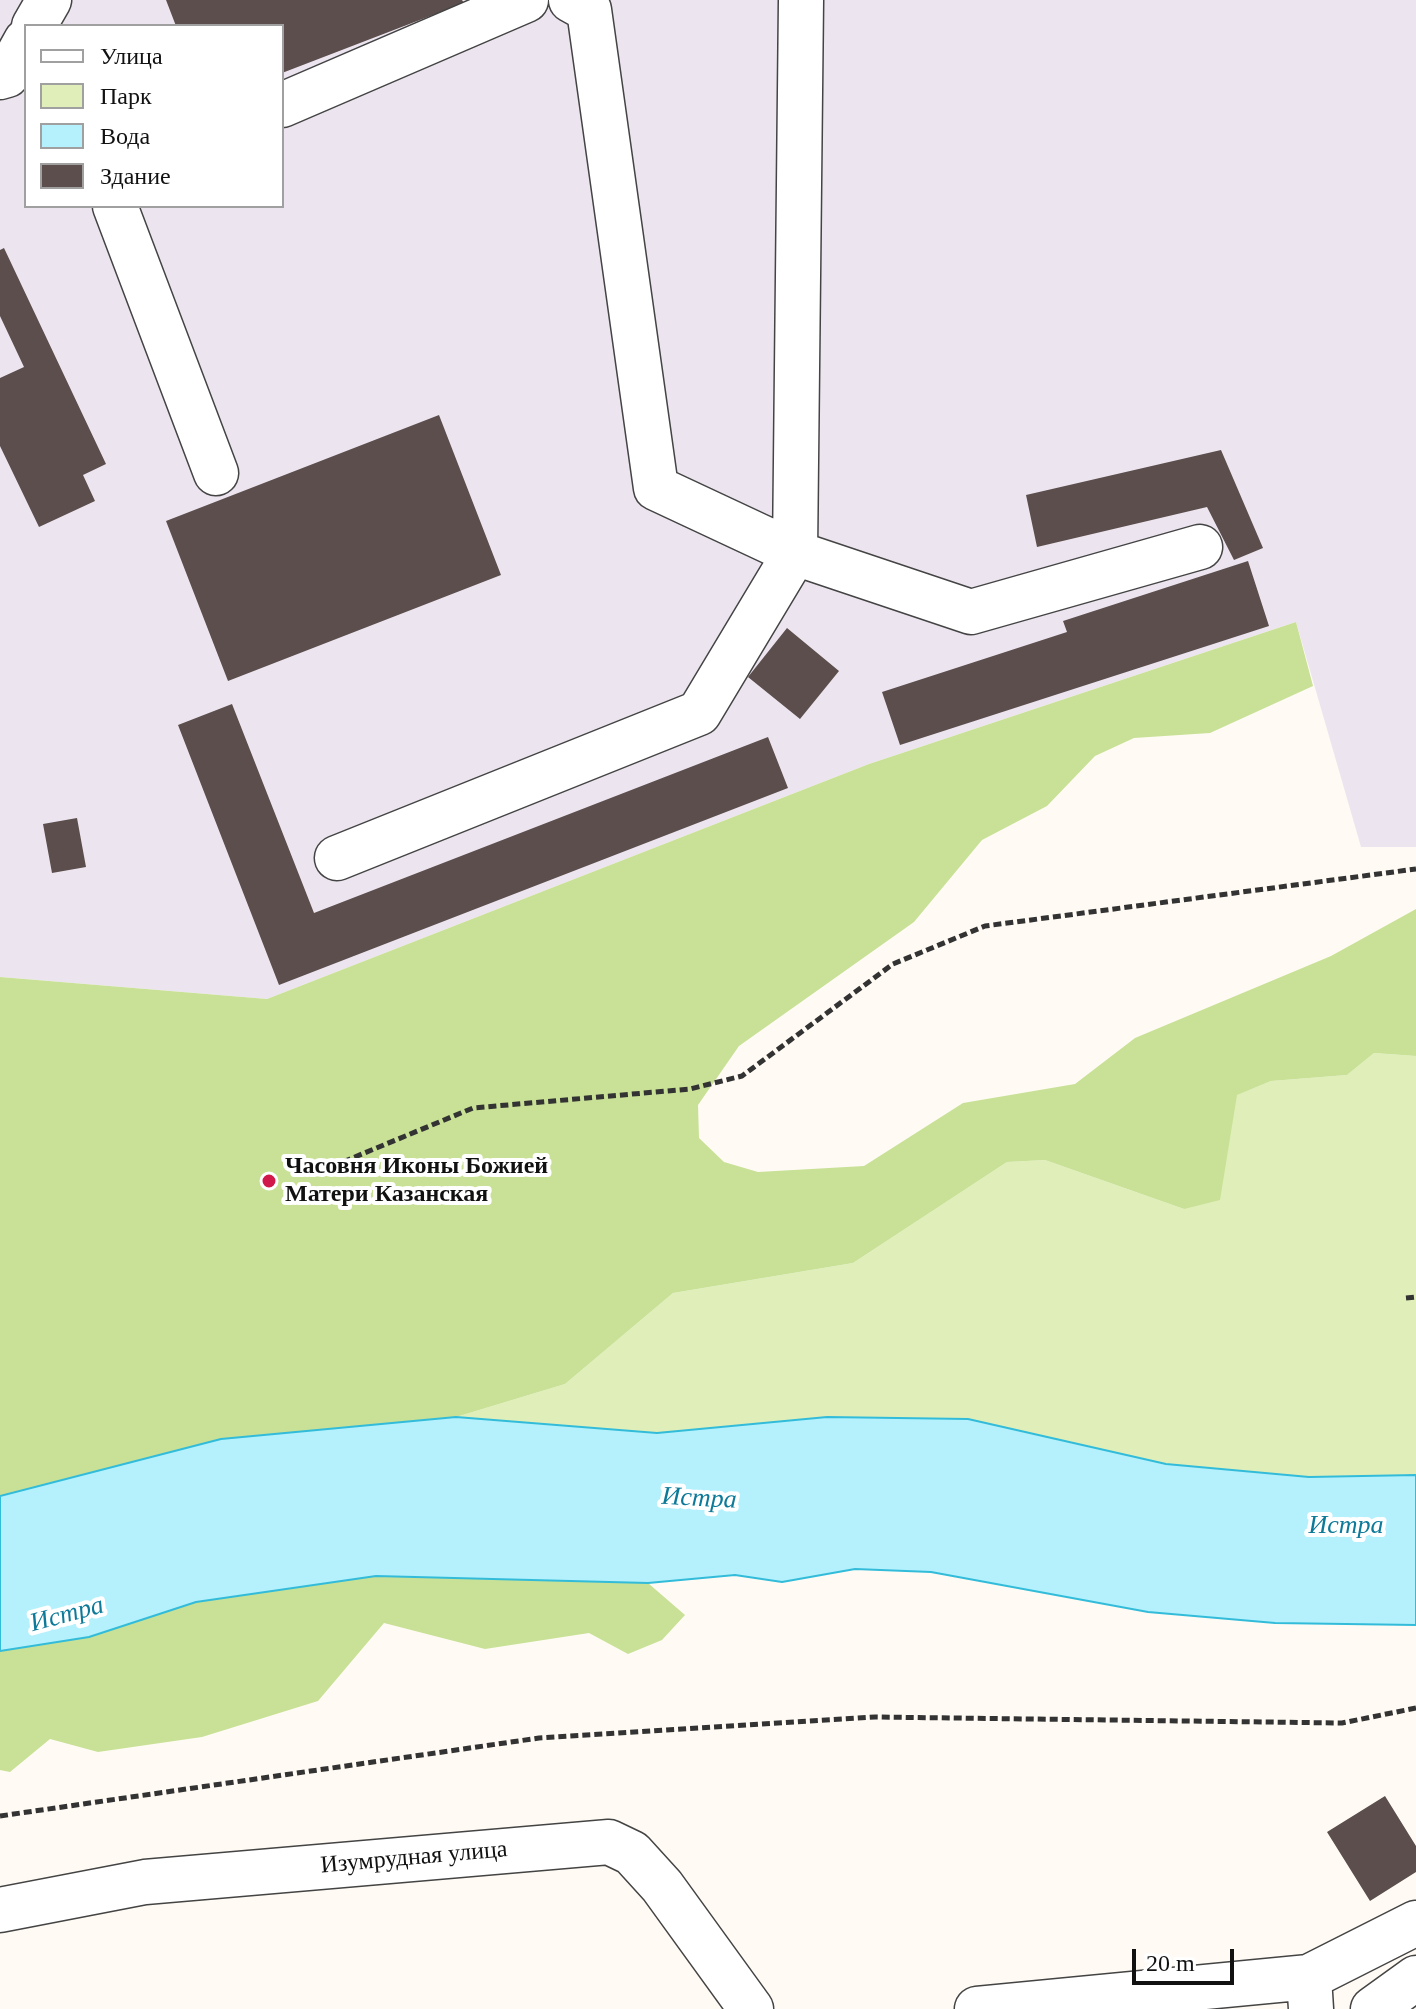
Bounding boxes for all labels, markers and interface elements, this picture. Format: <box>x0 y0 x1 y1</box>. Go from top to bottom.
legend <box>24 24 284 208</box>
text: Улица <box>100 43 163 69</box>
text: Парк <box>100 83 152 109</box>
text: Вода <box>100 123 150 149</box>
text: Здание <box>100 163 171 189</box>
place label: Часовня Иконы Божией Матери Казанская <box>285 1153 548 1209</box>
marker: Часовня Иконы Божией Матери Казанская <box>260 1172 278 1190</box>
water label: Истра <box>661 1481 737 1517</box>
water label: Истра <box>1308 1510 1384 1542</box>
water label: Истра <box>27 1590 107 1640</box>
street label: Изумрудная улица <box>319 1835 509 1881</box>
scale bar <box>1136 1933 1238 1983</box>
text: 20 m <box>1146 1950 1195 1976</box>

